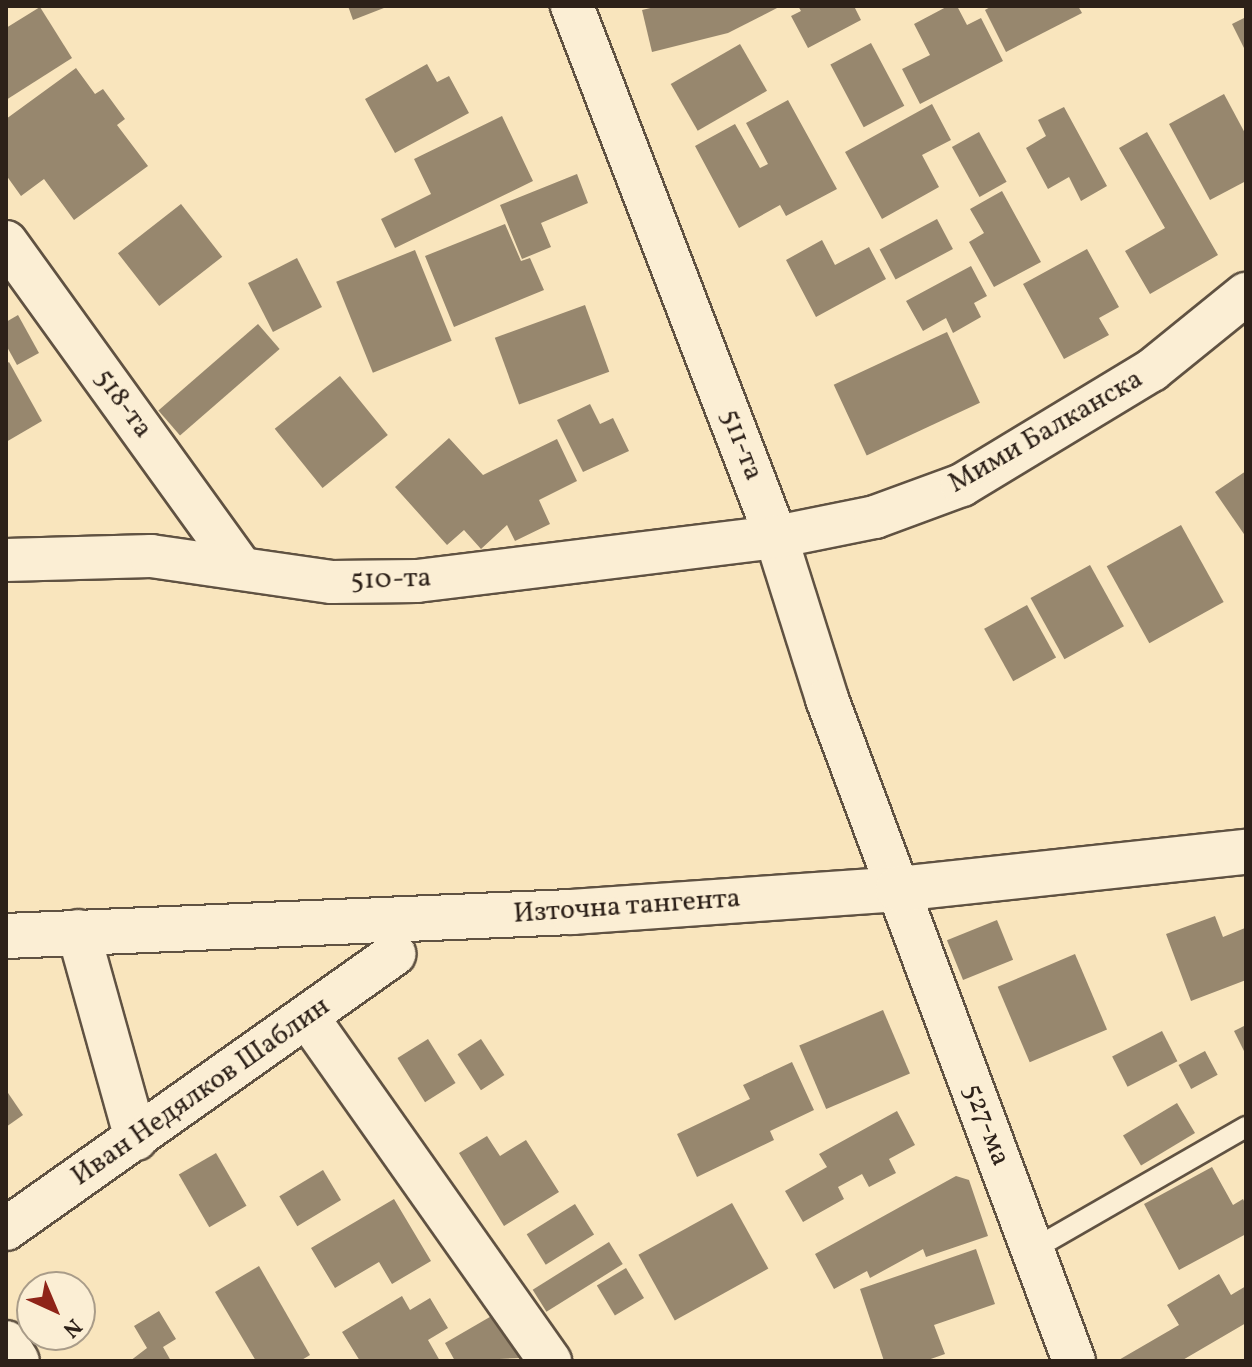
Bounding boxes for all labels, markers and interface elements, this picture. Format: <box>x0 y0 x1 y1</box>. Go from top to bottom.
street label: 518-та <box>87 363 159 445</box>
street label: Мими Балканска <box>943 363 1149 501</box>
street label: 511-та <box>712 405 770 485</box>
street label: 510-та <box>350 562 432 598</box>
street label: Източна тангента <box>512 882 742 932</box>
street label: Иван Недялков Шаблин <box>65 990 337 1194</box>
street label: 527-ма <box>955 1079 1017 1171</box>
north arrow <box>16 1271 96 1351</box>
text: N <box>55 1310 88 1344</box>

